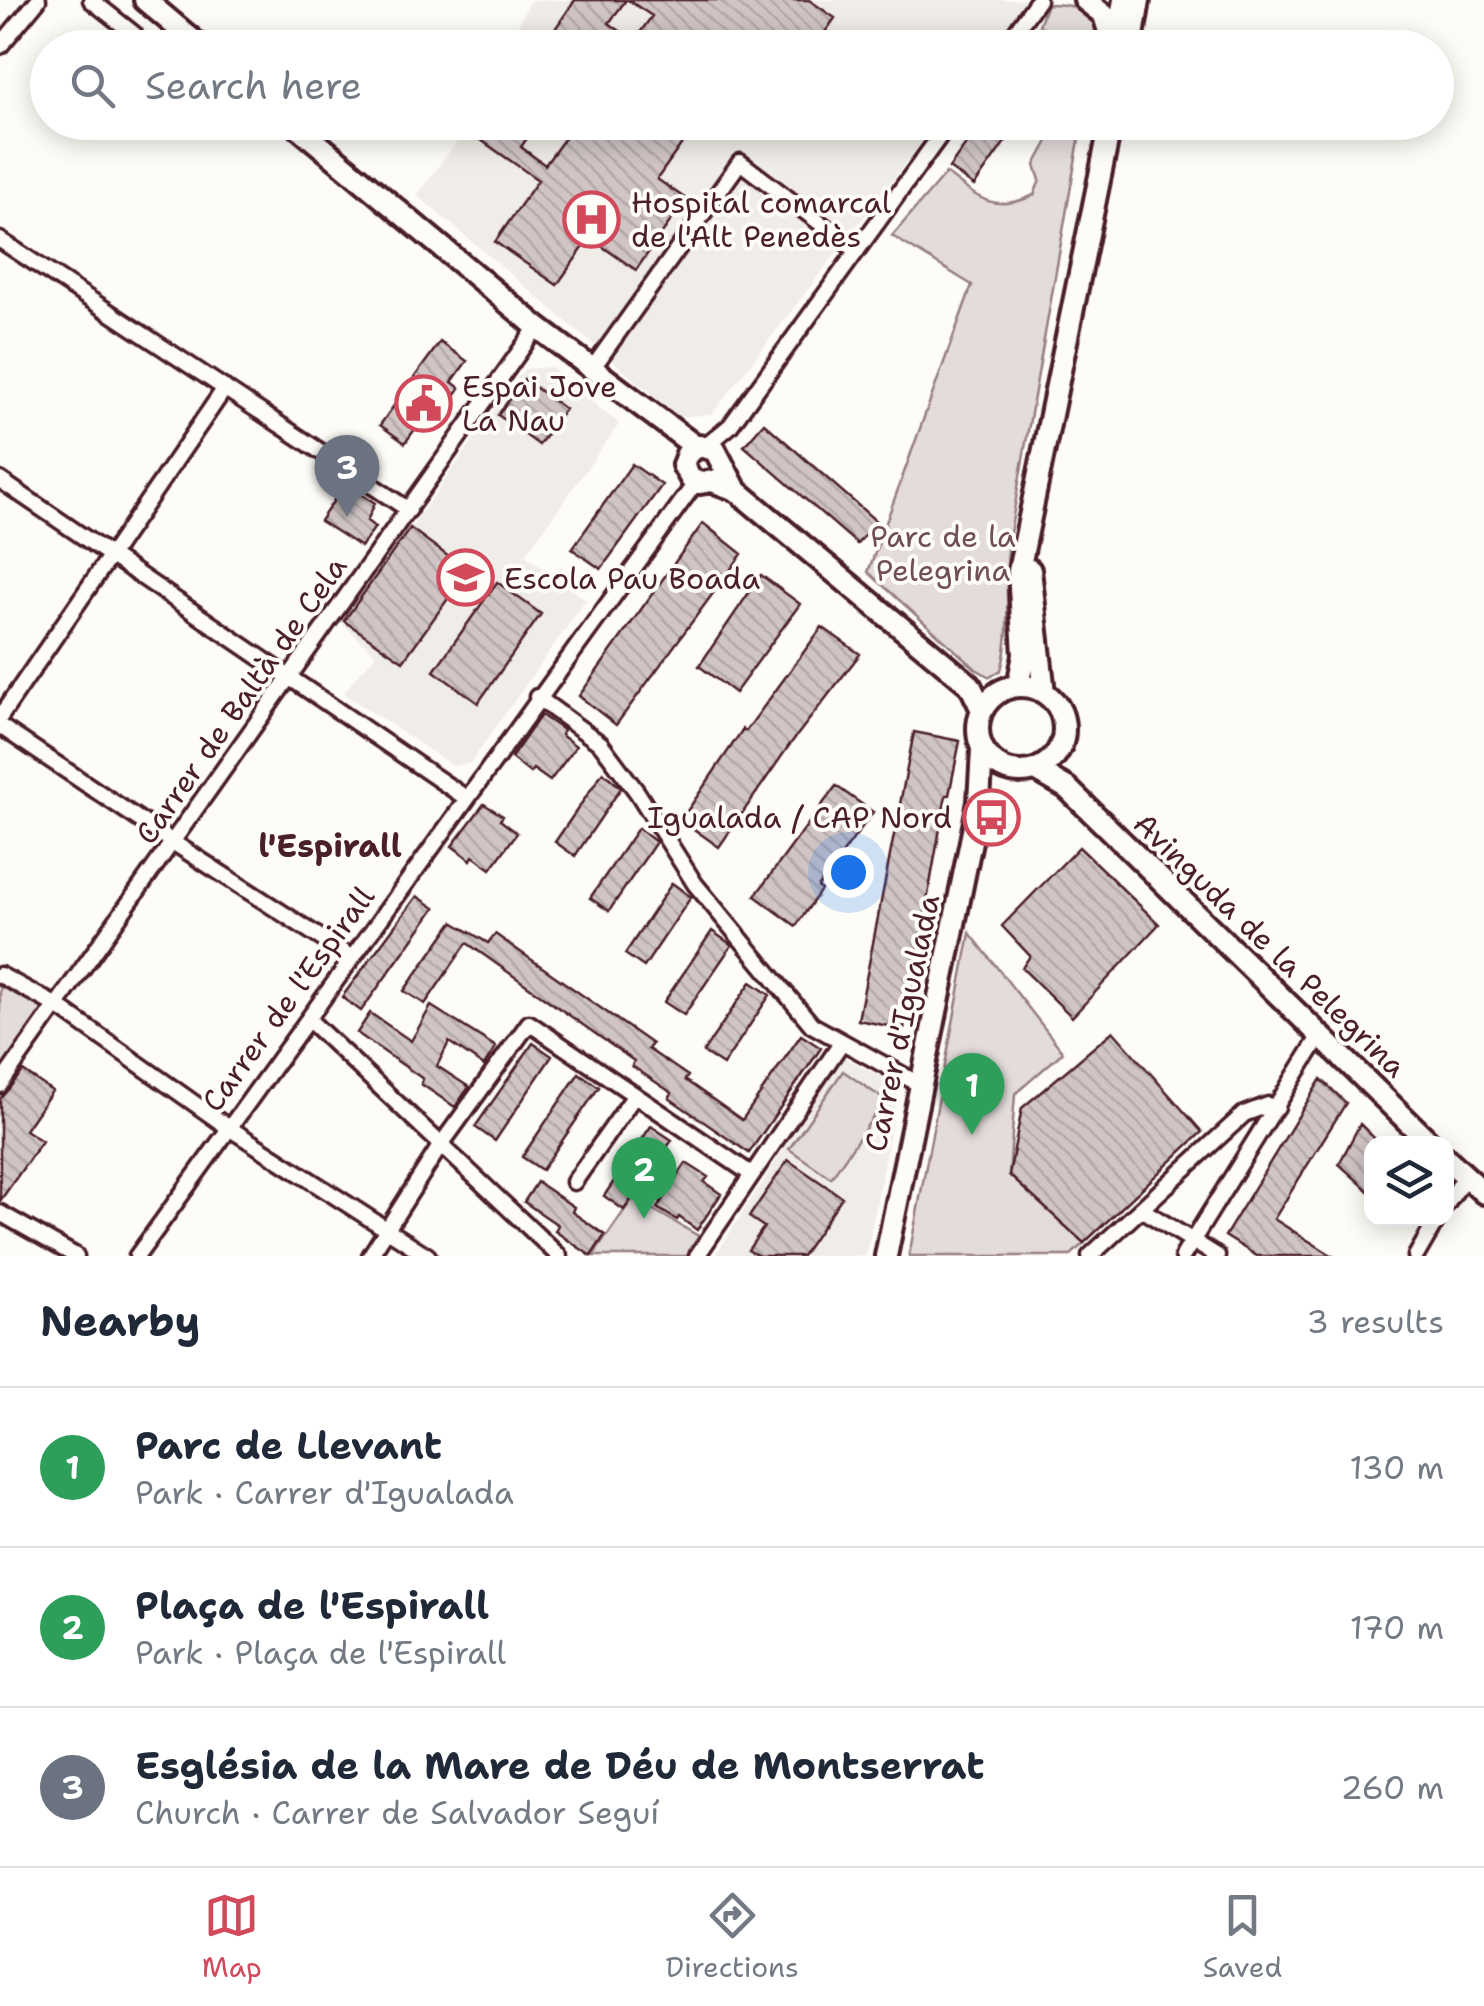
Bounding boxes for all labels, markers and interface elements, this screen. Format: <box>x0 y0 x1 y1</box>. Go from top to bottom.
search box <box>30 30 1454 140</box>
icon: search <box>65 58 120 113</box>
text: Search here <box>145 60 362 111</box>
place label: Hospital comarcal de l'Alt Penedès <box>631 182 891 257</box>
hospital icon: Hospital comarcal de l'Alt Penedès <box>562 189 622 249</box>
place label: Espai Jove La Nau <box>462 366 617 441</box>
public building icon: Espai Jove La Nau <box>393 373 453 433</box>
pin: 3 <box>314 434 380 517</box>
park label: Parc de la Pelegrina <box>870 516 1016 591</box>
street label: Carrer de Baltà de Cela <box>126 548 356 852</box>
school or university icon: Escola Pau Boada <box>435 548 495 608</box>
place label: Escola Pau Boada <box>504 558 761 599</box>
bus stop icon: Igualada / CAP Nord <box>961 787 1021 847</box>
place label: Igualada / CAP Nord <box>647 797 952 838</box>
street label: Avinguda de la Pelegrina <box>1125 804 1416 1087</box>
district label: l'Espirall <box>258 824 402 867</box>
your location <box>823 847 874 898</box>
street label: Carrer de l'Espirall <box>192 878 384 1120</box>
street label: Carrer d'Igualada <box>855 890 949 1155</box>
pin: 1 <box>940 1052 1004 1135</box>
pin: 2 <box>612 1136 676 1219</box>
map controls <box>1364 1136 1454 1226</box>
button: layers <box>1364 1136 1454 1226</box>
text: Nearby <box>40 1293 200 1349</box>
text: 3 results <box>1307 1300 1444 1343</box>
text: Parc de Llevant <box>135 1420 442 1471</box>
text: 1 <box>65 1446 80 1489</box>
text: 130 m <box>1349 1446 1444 1489</box>
text: Park · Carrer d'Igualada <box>135 1471 514 1514</box>
text: Plaça de l'Espirall <box>135 1580 489 1631</box>
text: 2 <box>61 1606 84 1649</box>
text: 170 m <box>1350 1606 1444 1649</box>
text: Park · Plaça de l'Espirall <box>135 1631 506 1674</box>
text: Església de la Mare de Déu de Montserrat <box>135 1740 985 1791</box>
text: 3 <box>61 1766 84 1809</box>
text: 260 m <box>1341 1766 1444 1809</box>
text: Church · Carrer de Salvador Seguí <box>135 1791 659 1834</box>
tab: Map <box>202 1888 262 1986</box>
tab: Directions <box>665 1888 799 1986</box>
tab: Saved <box>1203 1888 1282 1986</box>

